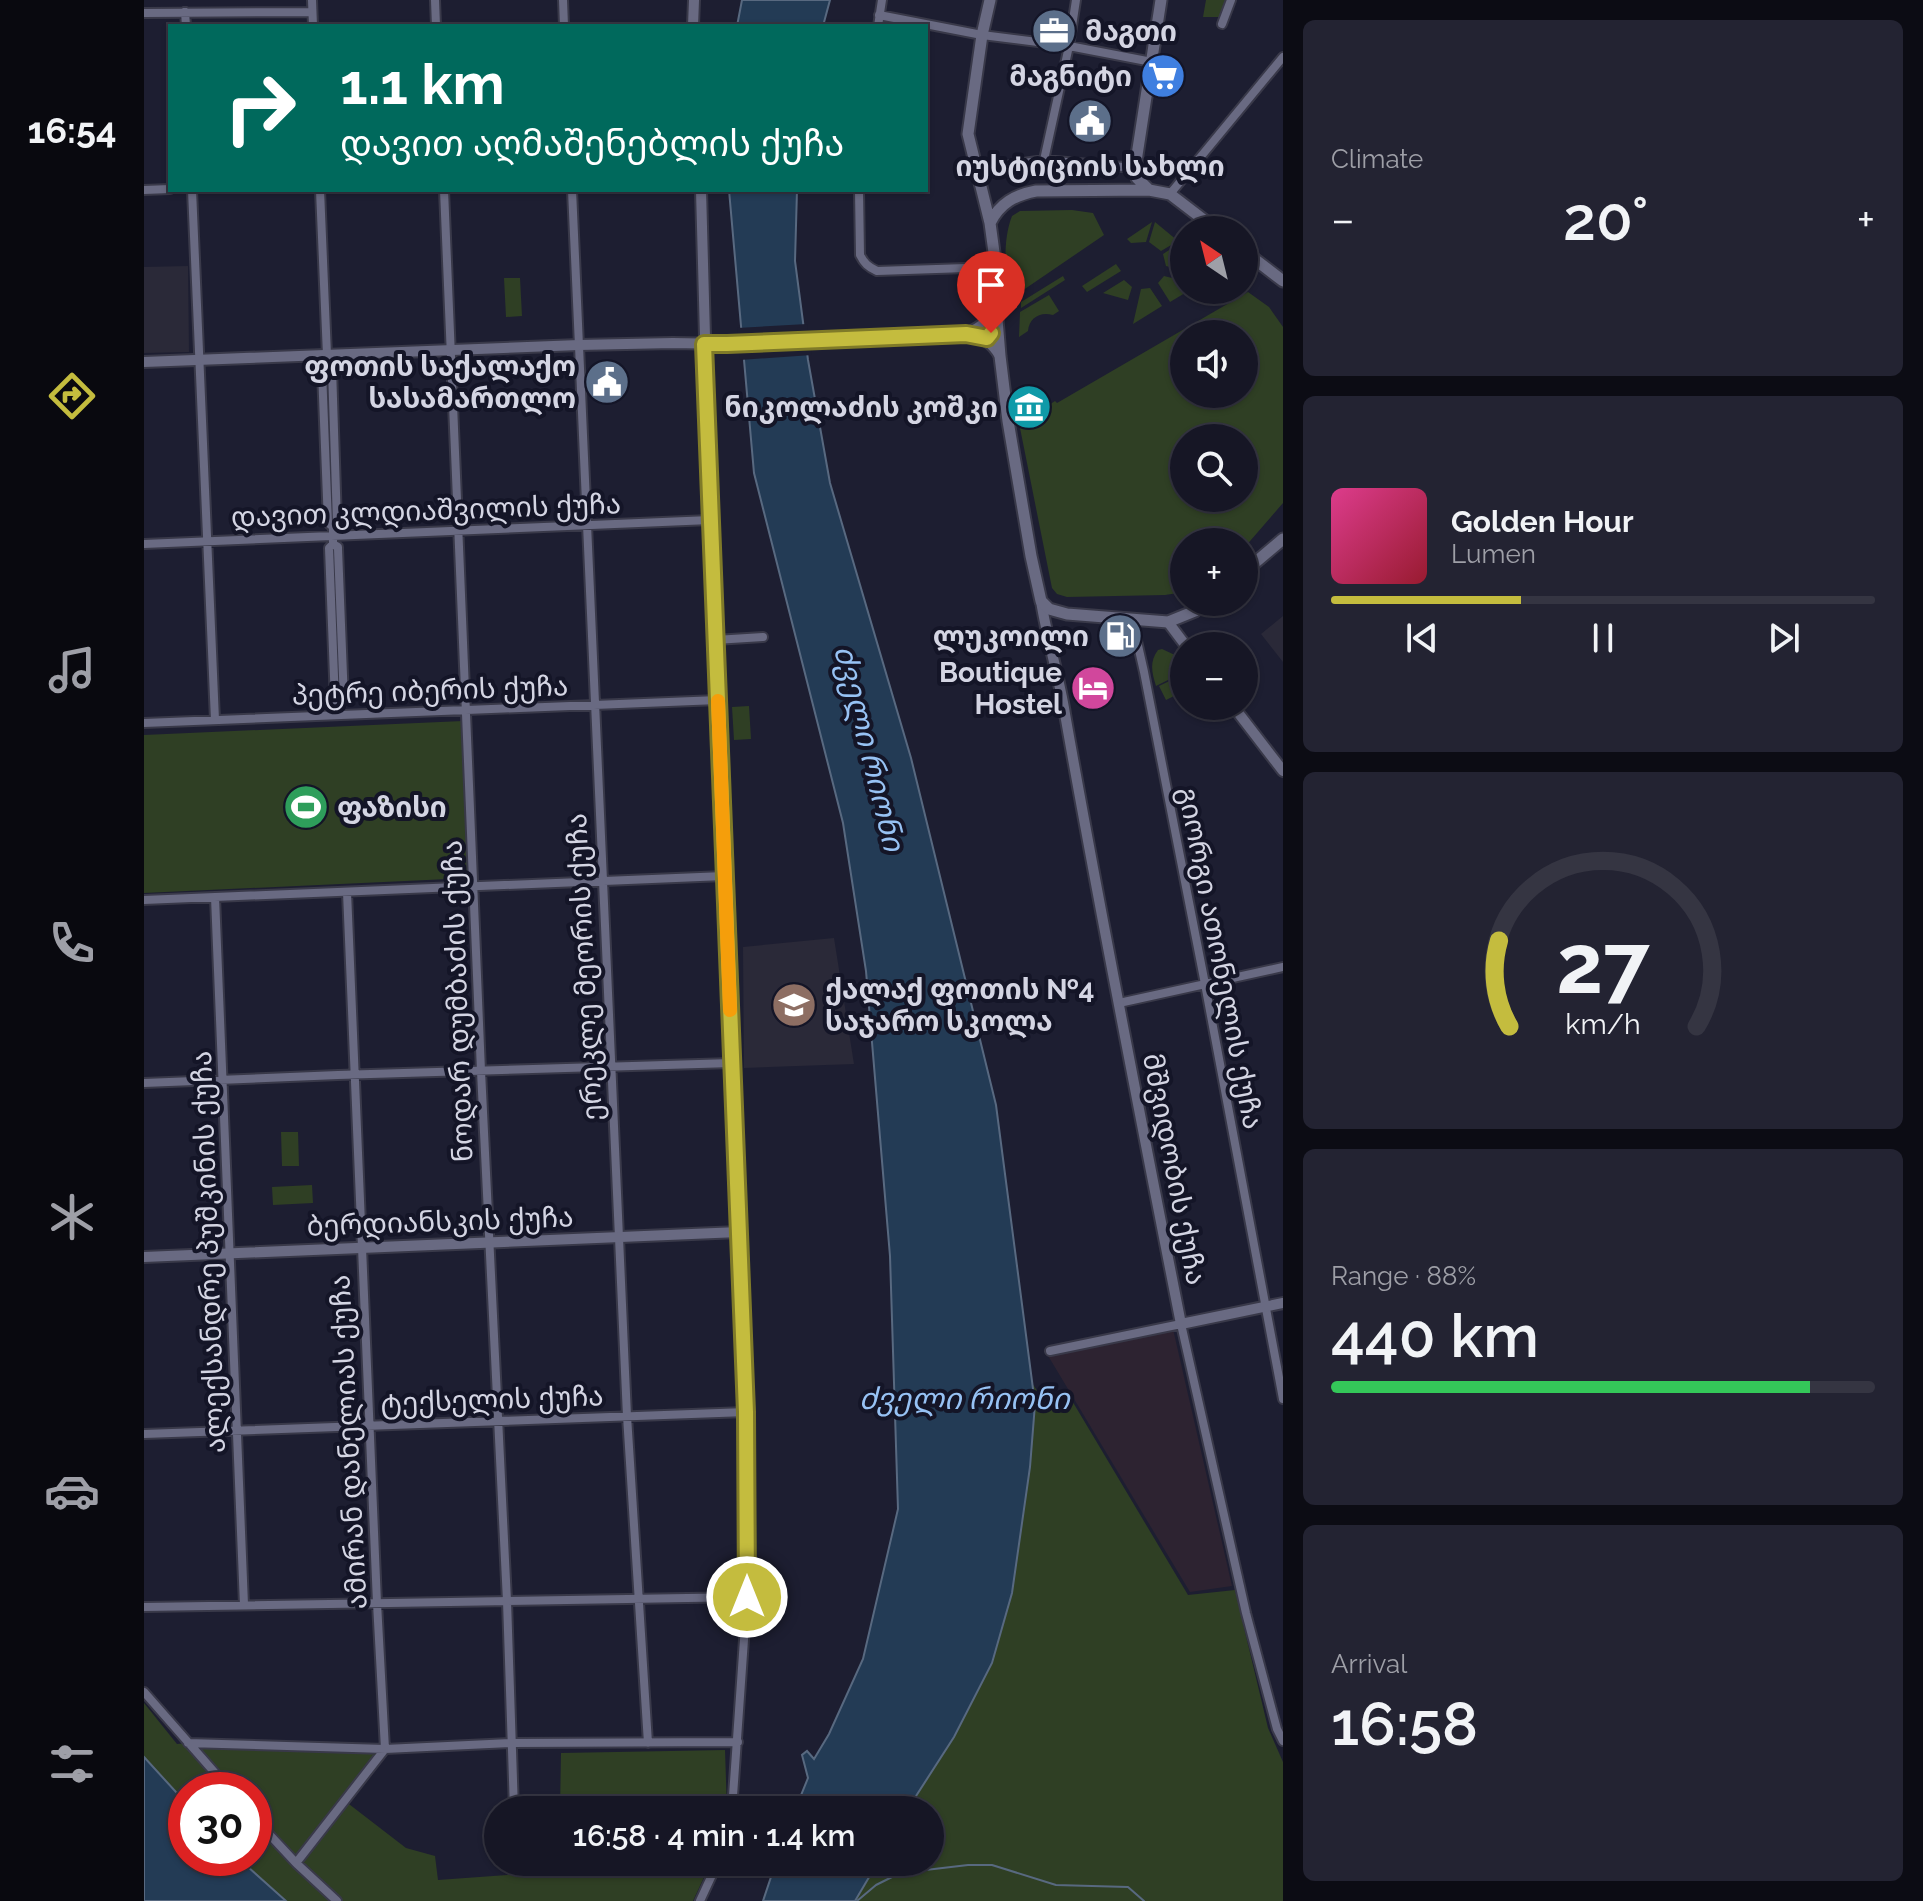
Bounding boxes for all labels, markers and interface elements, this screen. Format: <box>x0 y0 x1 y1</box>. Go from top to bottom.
office icon: მაგთი <box>1030 7 1078 55</box>
place label: მაგთი <box>1085 15 1177 48</box>
text: 1.1 km <box>340 51 505 117</box>
supermarket icon: მაგნიტი <box>1139 52 1187 100</box>
icon: right <box>208 56 312 160</box>
place label: მაგნიტი <box>1009 60 1132 93</box>
public building icon: იუსტიციის სახლი <box>1066 97 1114 145</box>
text: 16:54 <box>27 109 117 151</box>
text: დავით აღმაშენებლის ქუჩა <box>340 122 844 164</box>
text: Climate <box>1331 144 1423 174</box>
place label: იუსტიციის სახლი <box>955 150 1225 184</box>
text: 20° <box>1563 184 1648 254</box>
text: − <box>1331 194 1355 245</box>
text: + <box>1857 194 1875 245</box>
north arrow <box>1170 216 1258 304</box>
map controls <box>1170 216 1258 720</box>
pin <box>957 251 1025 333</box>
icon: arrive <box>969 263 1013 307</box>
button: sound <box>1170 320 1258 408</box>
place label: ფოთის საქალაქო სასამართლო <box>304 350 576 416</box>
public building icon: ფოთის საქალაქო სასამართლო <box>583 358 631 406</box>
icon: directions <box>44 368 100 424</box>
museum icon: ნიკოლაძის კოშკი <box>1005 383 1053 431</box>
place label: ნიკოლაძის კოშკი <box>724 391 998 425</box>
button: search <box>1170 424 1258 512</box>
street label: დავით კლდიაშვილის ქუჩა <box>230 487 622 534</box>
text: Golden Hour <box>1451 504 1634 539</box>
button: + <box>1170 528 1258 616</box>
text: Lumen <box>1451 539 1536 569</box>
fuel station icon: ლუკოილი <box>1096 612 1144 660</box>
icon: previous <box>1400 616 1444 660</box>
icon: pause <box>1581 616 1625 660</box>
icon: next <box>1762 616 1806 660</box>
place label: ლუკოილი <box>933 620 1089 654</box>
button: − <box>1170 632 1258 720</box>
water label: ძველი რიონი <box>826 641 912 856</box>
icon: music <box>44 642 100 698</box>
place label: Boutique Hostel <box>939 656 1062 721</box>
hotel icon: Boutique Hostel <box>1069 664 1117 712</box>
street label: პეტრე იბერის ქუჩა <box>291 669 569 712</box>
sports icon: ფაზისი <box>282 783 330 831</box>
street label: გიორგი ათონელის ქუჩა <box>1171 784 1270 1132</box>
place label: ფაზისი <box>337 791 447 824</box>
street label: ერეკლე მეორის ქუჩა <box>560 812 609 1122</box>
street label: ნოდარ დუმბაძის ქუჩა <box>435 839 480 1163</box>
text: 27 <box>1556 914 1650 1011</box>
icon: phone <box>44 915 100 971</box>
place label: ქალაქ ფოთის №4 საჯარო სკოლა <box>825 973 1094 1039</box>
school or university icon: ქალაქ ფოთის №4 საჯარო სკოლა <box>770 981 818 1029</box>
text: km/h <box>1565 1007 1641 1041</box>
street label: ალექსანდრე პუშკინის ქუჩა <box>185 1050 232 1454</box>
street label: მშვიდობის ქუჩა <box>1136 1051 1213 1288</box>
icon: climate <box>44 1189 100 1245</box>
street label: ბერდიანსკის ქუჩა <box>306 1200 574 1243</box>
text: Range · 88% <box>1331 1261 1476 1291</box>
street label: ამირან დანელიას ქუჩა <box>323 1274 374 1610</box>
text: 440 km <box>1331 1301 1539 1371</box>
street label: ტექსელის ქუჩა <box>380 1379 604 1420</box>
water label: ძველი რიონი <box>859 1381 1071 1417</box>
icon: car <box>44 1463 100 1519</box>
position arrow <box>705 1555 789 1639</box>
text: Arrival <box>1331 1649 1407 1679</box>
text: 16:58 <box>1331 1689 1478 1759</box>
icon: filters <box>44 1736 100 1792</box>
speed limit sign: 30 <box>168 1772 272 1876</box>
text: 16:58 · 4 min · 1.4 km <box>573 1818 855 1853</box>

